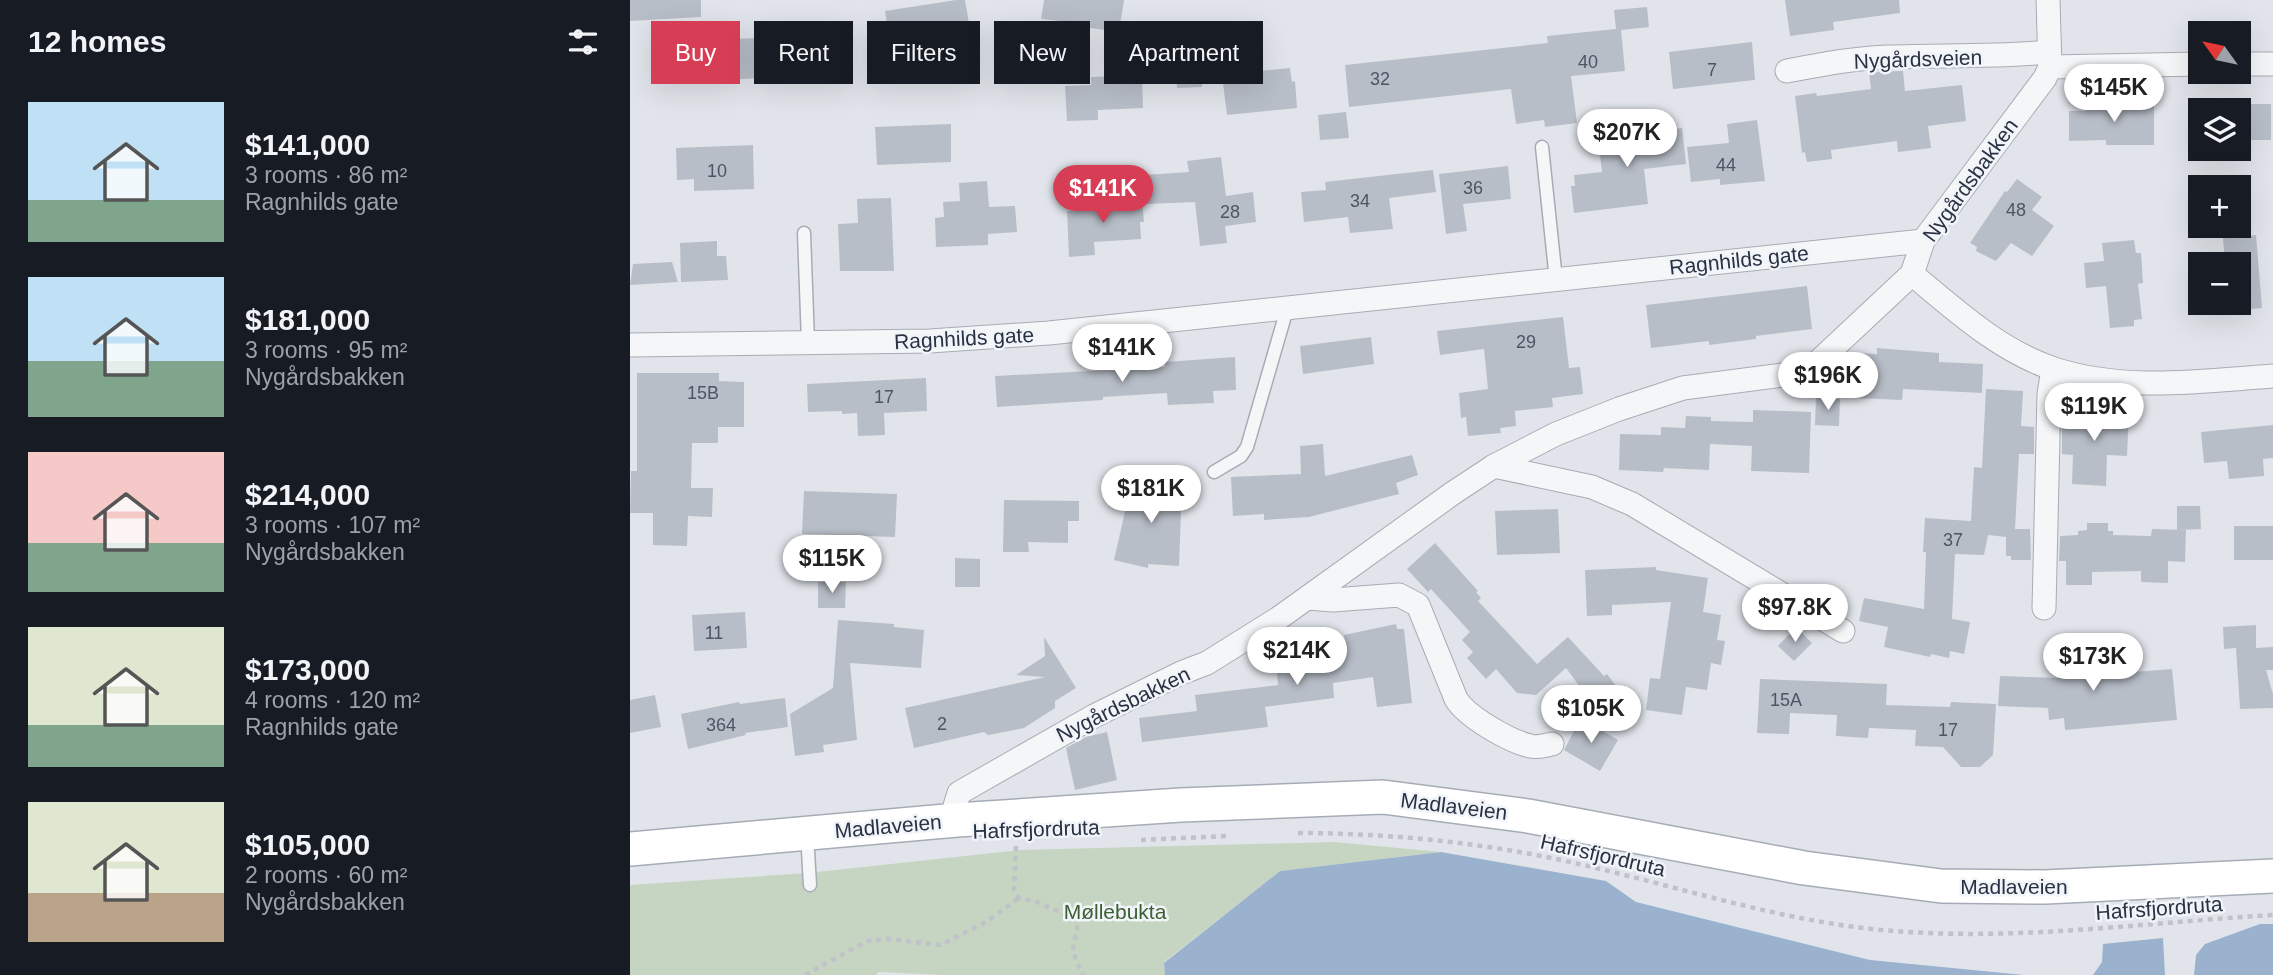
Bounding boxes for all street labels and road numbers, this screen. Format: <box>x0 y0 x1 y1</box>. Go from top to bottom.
street label: Nygårdsveien <box>1853 45 1983 73</box>
street label: Nygårdsbakken <box>1918 114 2022 246</box>
street label: Ragnhilds gate <box>1668 241 1810 279</box>
street label: Ragnhilds gate <box>893 323 1035 353</box>
street label: Nygårdsbakken <box>1052 662 1194 746</box>
street label: Madlaveien <box>1399 788 1509 824</box>
street label: Madlaveien <box>833 810 943 842</box>
street label: Hafrsfjordruta <box>972 815 1100 843</box>
street label: Hafrsfjordruta <box>1538 829 1668 881</box>
street label: Madlaveien <box>1960 875 2068 898</box>
street label: Hafrsfjordruta <box>2095 892 2224 924</box>

